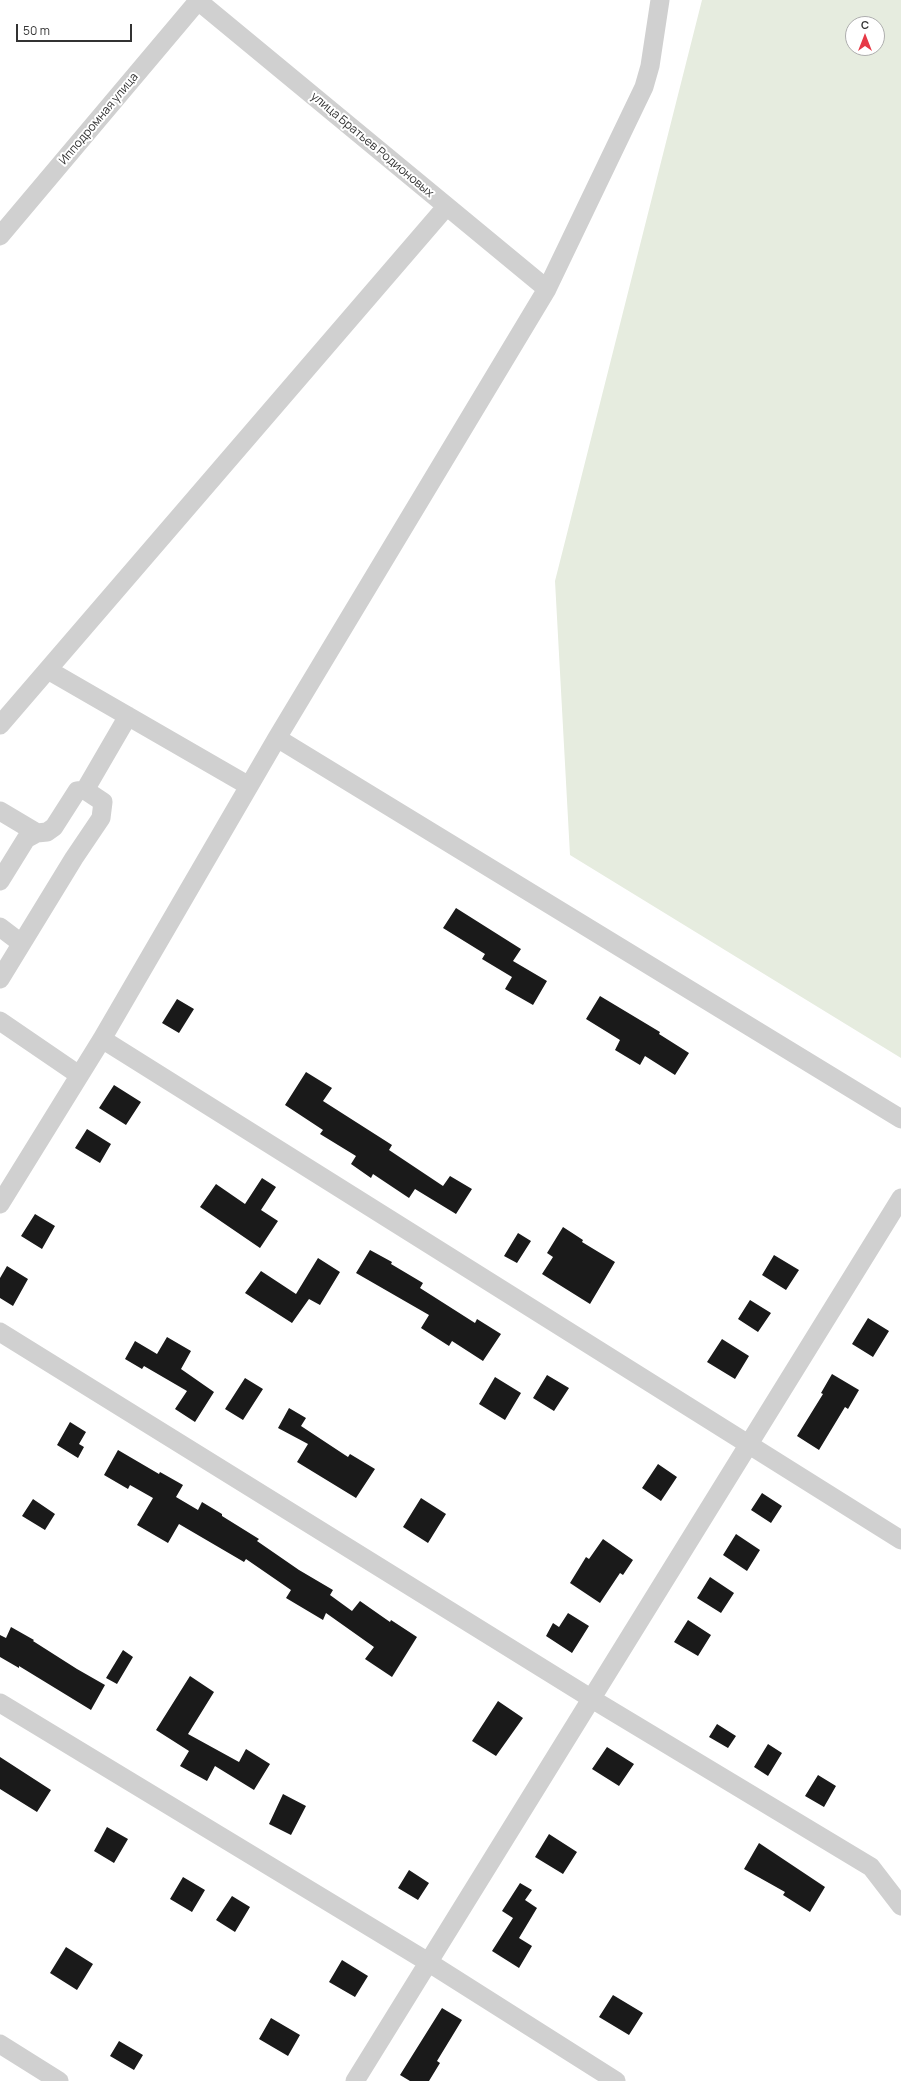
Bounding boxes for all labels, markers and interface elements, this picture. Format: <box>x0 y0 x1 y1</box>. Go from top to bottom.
scale bar <box>18 16 134 42</box>
north arrow <box>845 16 885 56</box>
text: С <box>861 17 869 32</box>
text: 50 m <box>23 22 50 39</box>
street label: Ипподромная улица <box>56 70 142 168</box>
street label: улица Братьев Родионовых <box>308 89 436 201</box>

